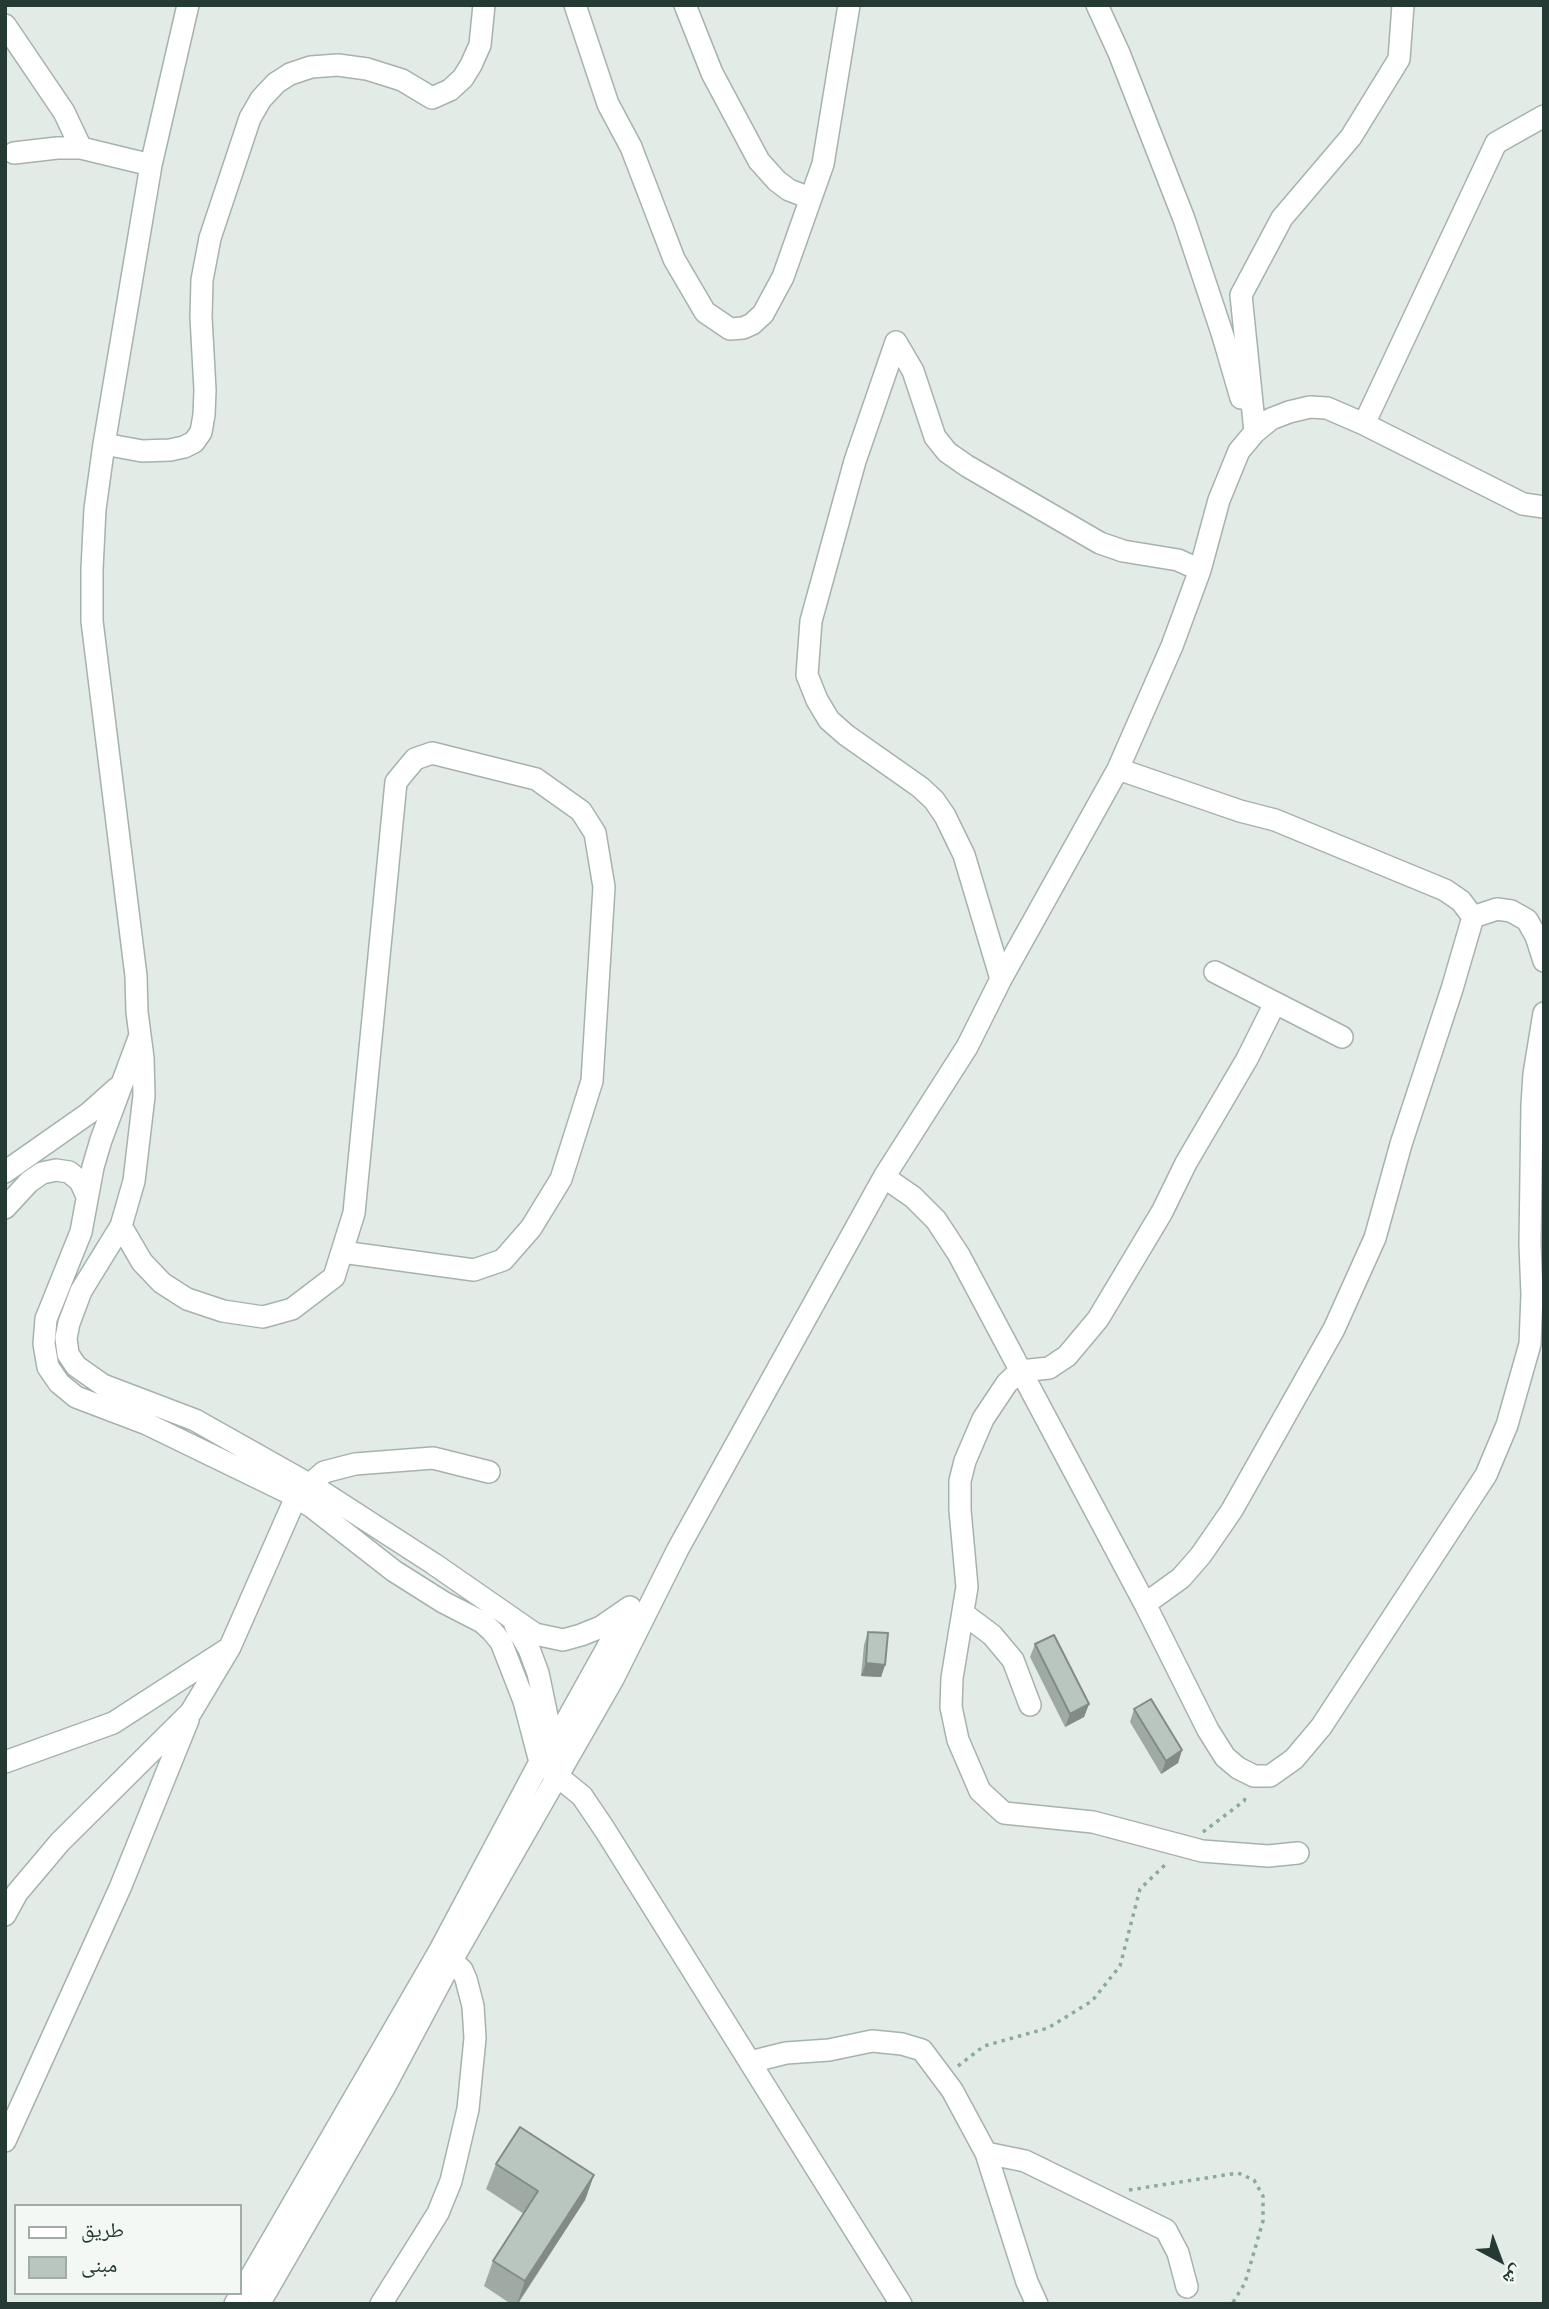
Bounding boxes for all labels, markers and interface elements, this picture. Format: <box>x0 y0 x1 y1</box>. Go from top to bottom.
legend <box>14 2204 242 2295</box>
text: طريق <box>81 2216 124 2242</box>
north arrow <box>1465 2225 1535 2295</box>
text: مبنى <box>81 2251 117 2277</box>
text: ش <box>1498 2260 1529 2292</box>

